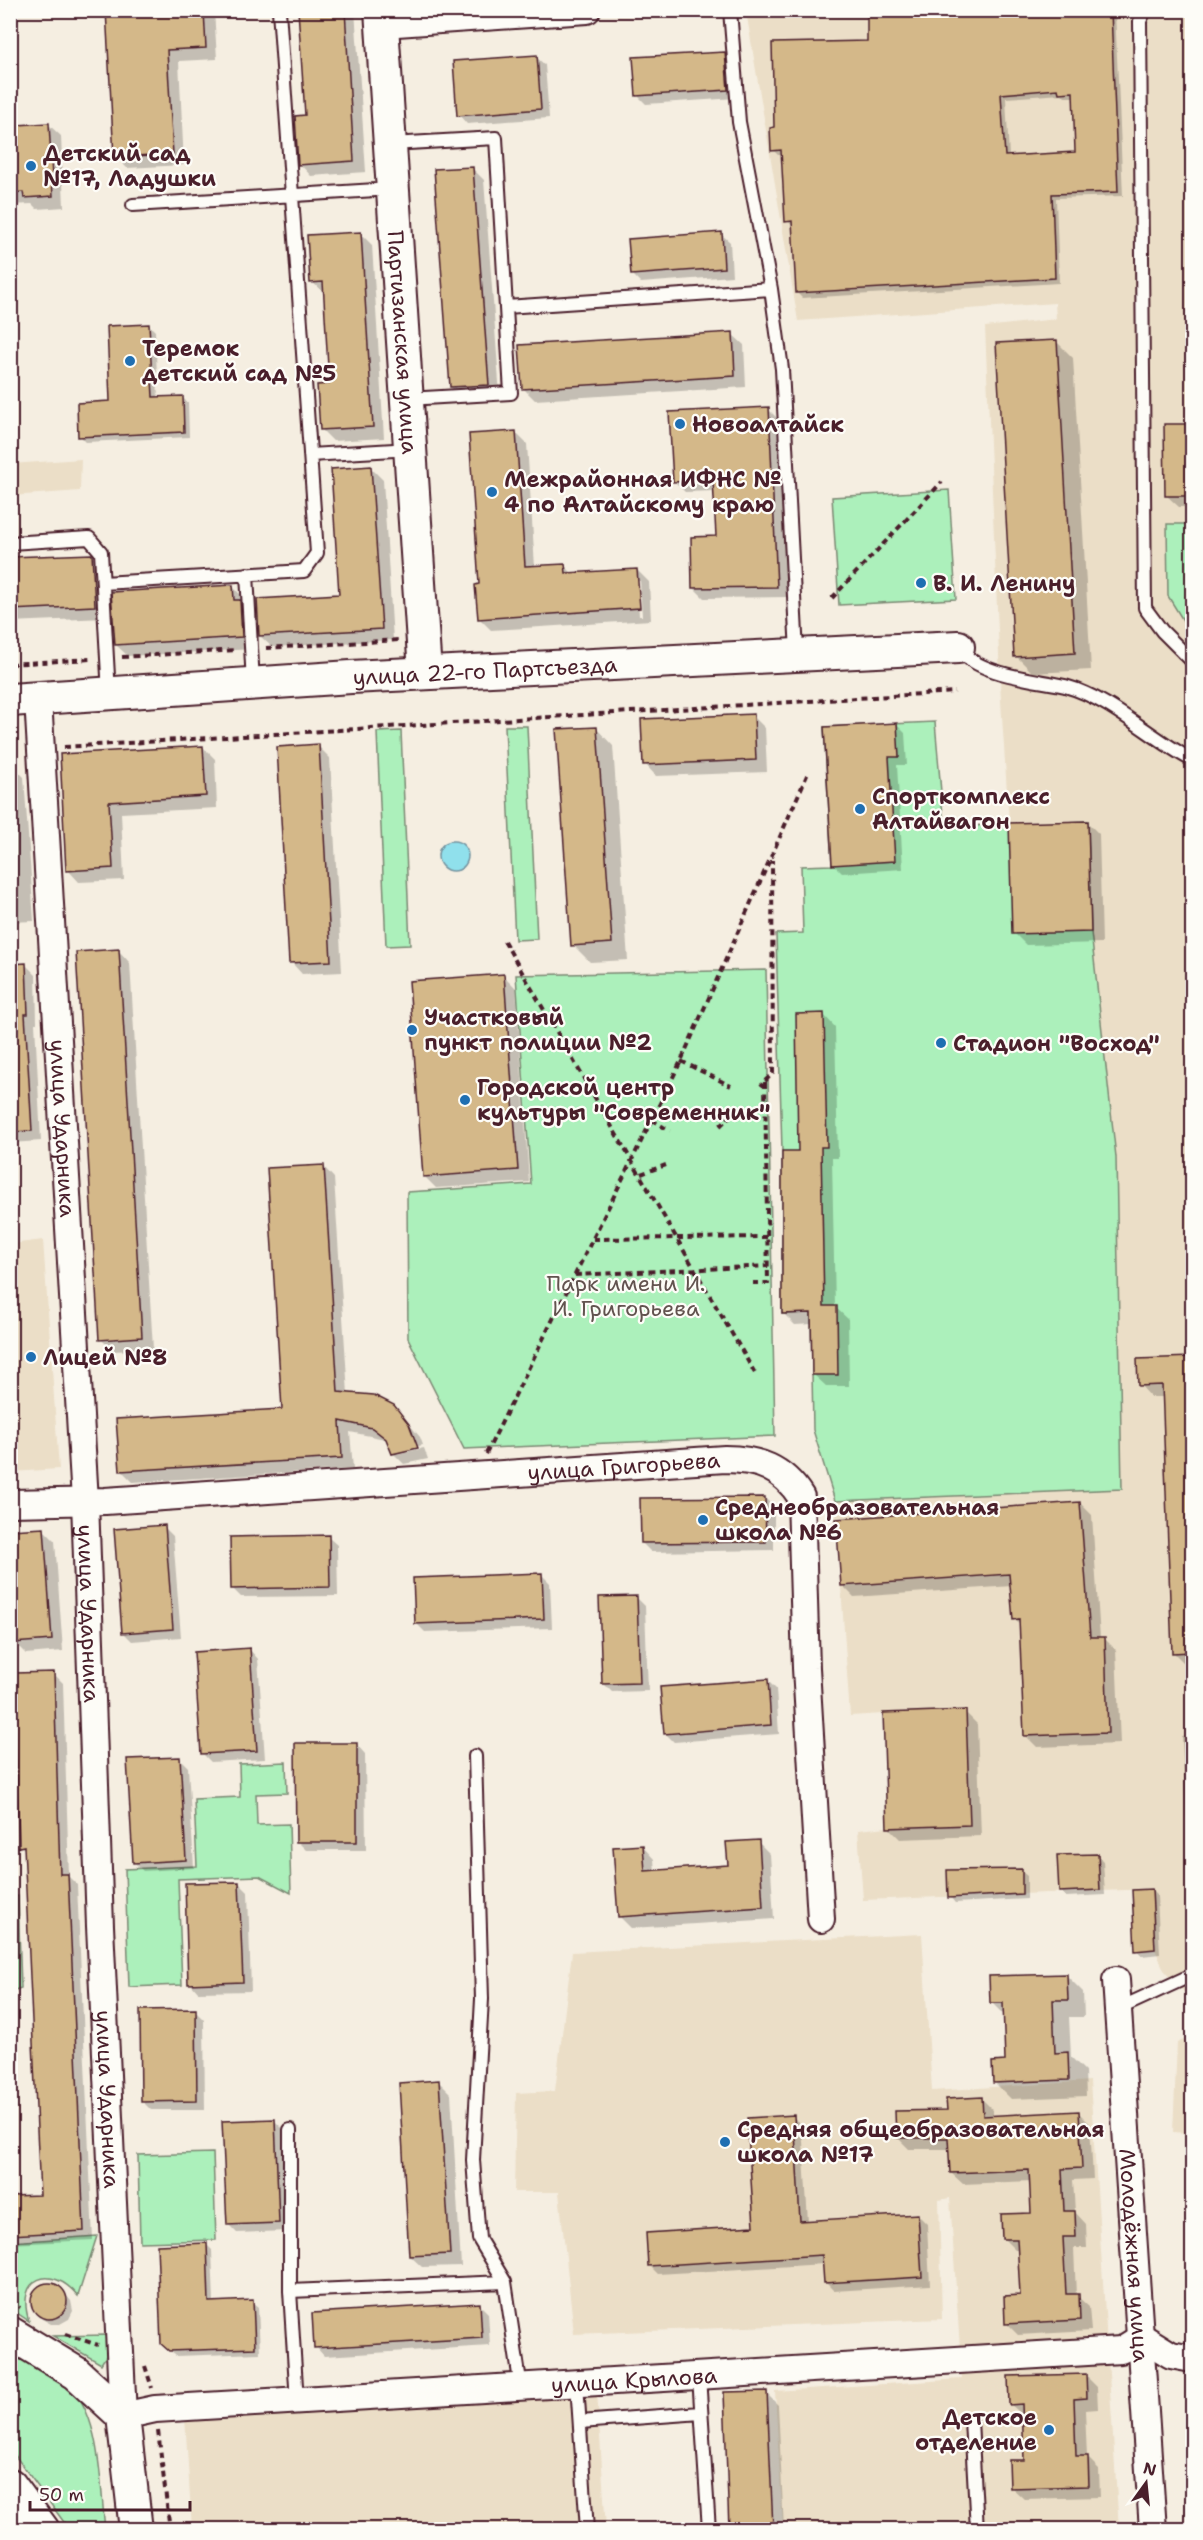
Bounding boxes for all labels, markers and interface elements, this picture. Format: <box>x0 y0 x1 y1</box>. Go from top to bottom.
place label: Детский сад №17, Ладушки <box>43 139 216 193</box>
marker: Детский сад №17, Ладушки <box>24 159 38 173</box>
street label: Партизанская улица <box>381 229 424 455</box>
place label: Теремок детский сад №5 <box>142 334 336 388</box>
marker: Теремок детский сад №5 <box>123 354 137 368</box>
place label: Новоалтайск <box>692 410 844 439</box>
marker: Новоалтайск <box>673 417 687 431</box>
place label: Межрайонная ИФНС № 4 по Алтайскому краю <box>504 465 781 519</box>
marker: Межрайонная ИФНС № 4 по Алтайскому краю <box>485 485 499 499</box>
place label: В. И. Ленину <box>933 569 1075 598</box>
marker: В. И. Ленину <box>914 576 928 590</box>
street label: улица 22-го Партсъезда <box>352 650 618 692</box>
place label: Спорткомплекс Алтайвагон <box>872 782 1050 836</box>
marker: Спорткомплекс Алтайвагон <box>853 802 867 816</box>
place label: Участковый пункт полиции №2 <box>424 1003 652 1057</box>
marker: Участковый пункт полиции №2 <box>405 1023 419 1037</box>
place label: Стадион "Восход" <box>953 1029 1160 1058</box>
marker: Стадион "Восход" <box>934 1036 948 1050</box>
street label: улица Ударника <box>43 1038 82 1218</box>
place label: Городской центр культуры "Современник" <box>477 1073 771 1127</box>
marker: Городской центр культуры "Современник" <box>458 1093 472 1107</box>
park label: Парк имени И. И. Григорьева <box>547 1269 705 1323</box>
place label: Лицей №8 <box>43 1343 167 1372</box>
marker: Лицей №8 <box>24 1350 38 1364</box>
street label: улица Григорьева <box>527 1445 721 1487</box>
place label: Среднеобразовательная школа №6 <box>715 1493 999 1547</box>
marker: Среднеобразовательная школа №6 <box>696 1513 710 1527</box>
street label: улица Ударника <box>71 1524 106 1703</box>
street label: улица Ударника <box>89 2009 126 2189</box>
place label: Средняя общеобразовательная школа №17 <box>737 2115 1105 2169</box>
marker: Средняя общеобразовательная школа №17 <box>718 2135 732 2149</box>
street label: Молодёжная улица <box>1112 2148 1156 2364</box>
street label: улица Крылова <box>550 2361 718 2400</box>
place label: Детское отделение <box>915 2403 1037 2457</box>
marker: Детское отделение <box>1042 2423 1056 2437</box>
north arrow <box>1116 2453 1176 2513</box>
text: N <box>1141 2457 1159 2481</box>
scale bar <box>30 2474 190 2512</box>
text: 50 m <box>39 2483 84 2507</box>

